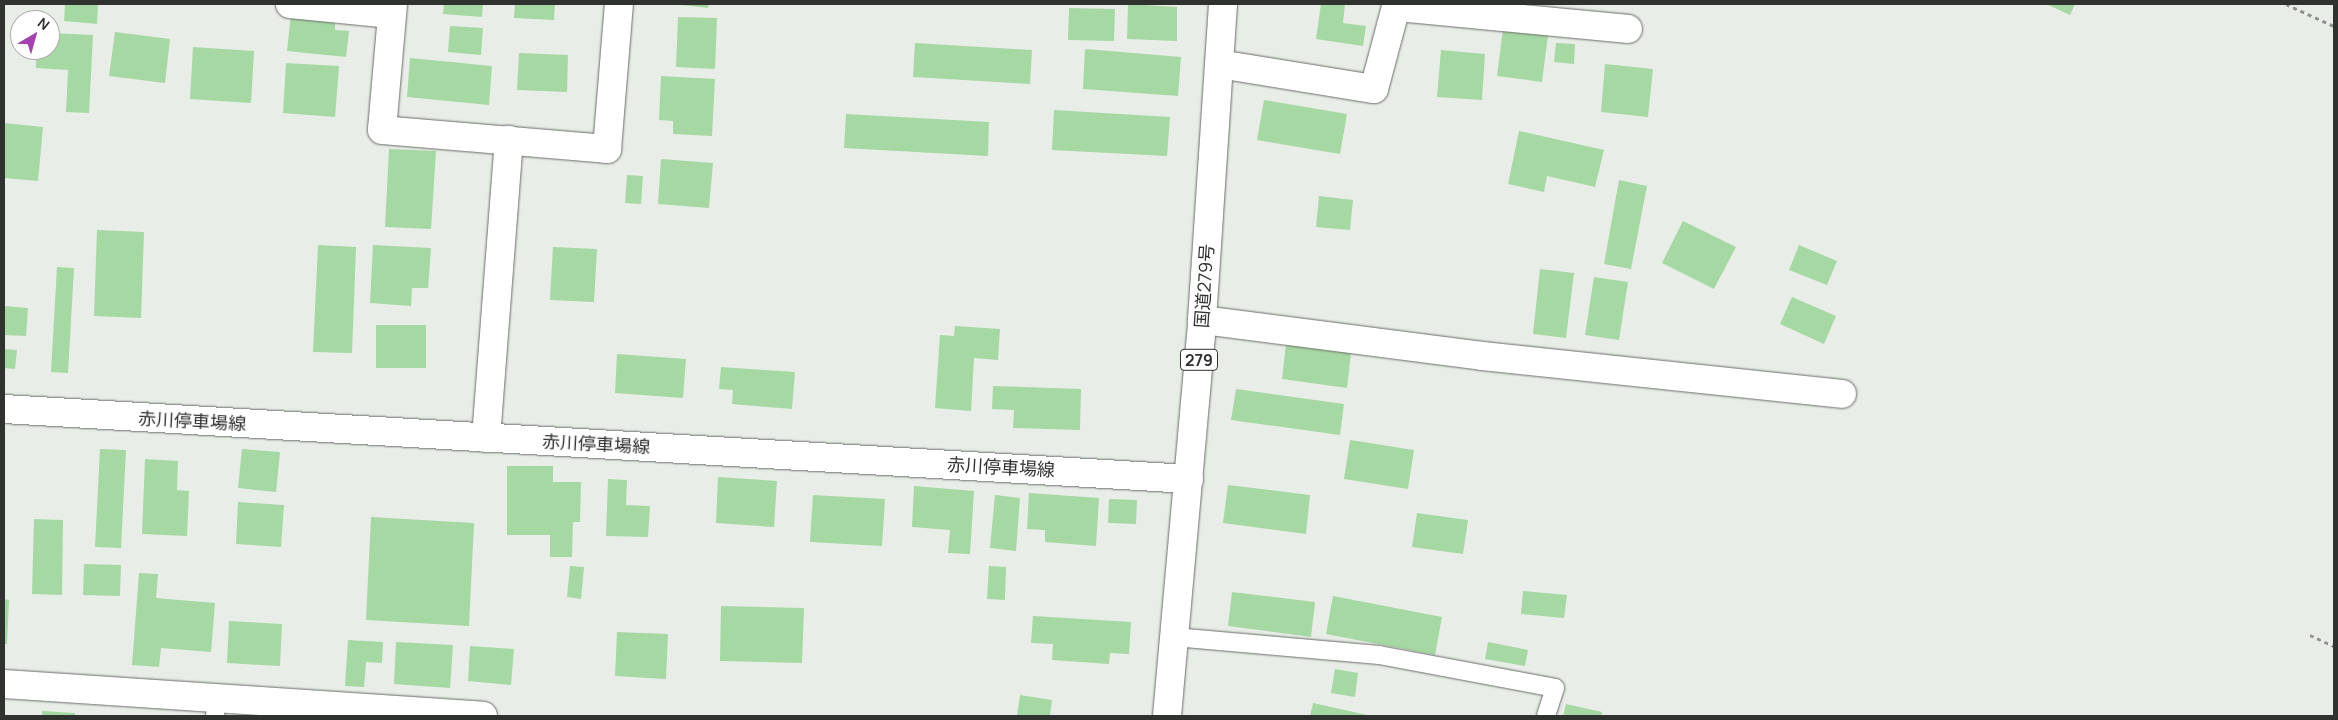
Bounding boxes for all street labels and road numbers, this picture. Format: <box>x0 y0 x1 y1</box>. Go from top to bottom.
street label: 国道279号 <box>1190 243 1218 329</box>
road number: 279 <box>1179 346 1219 374</box>
street label: 赤川停車場線 <box>138 407 246 435</box>
street label: 赤川停車場線 <box>542 430 650 458</box>
street label: 赤川停車場線 <box>947 453 1055 481</box>

